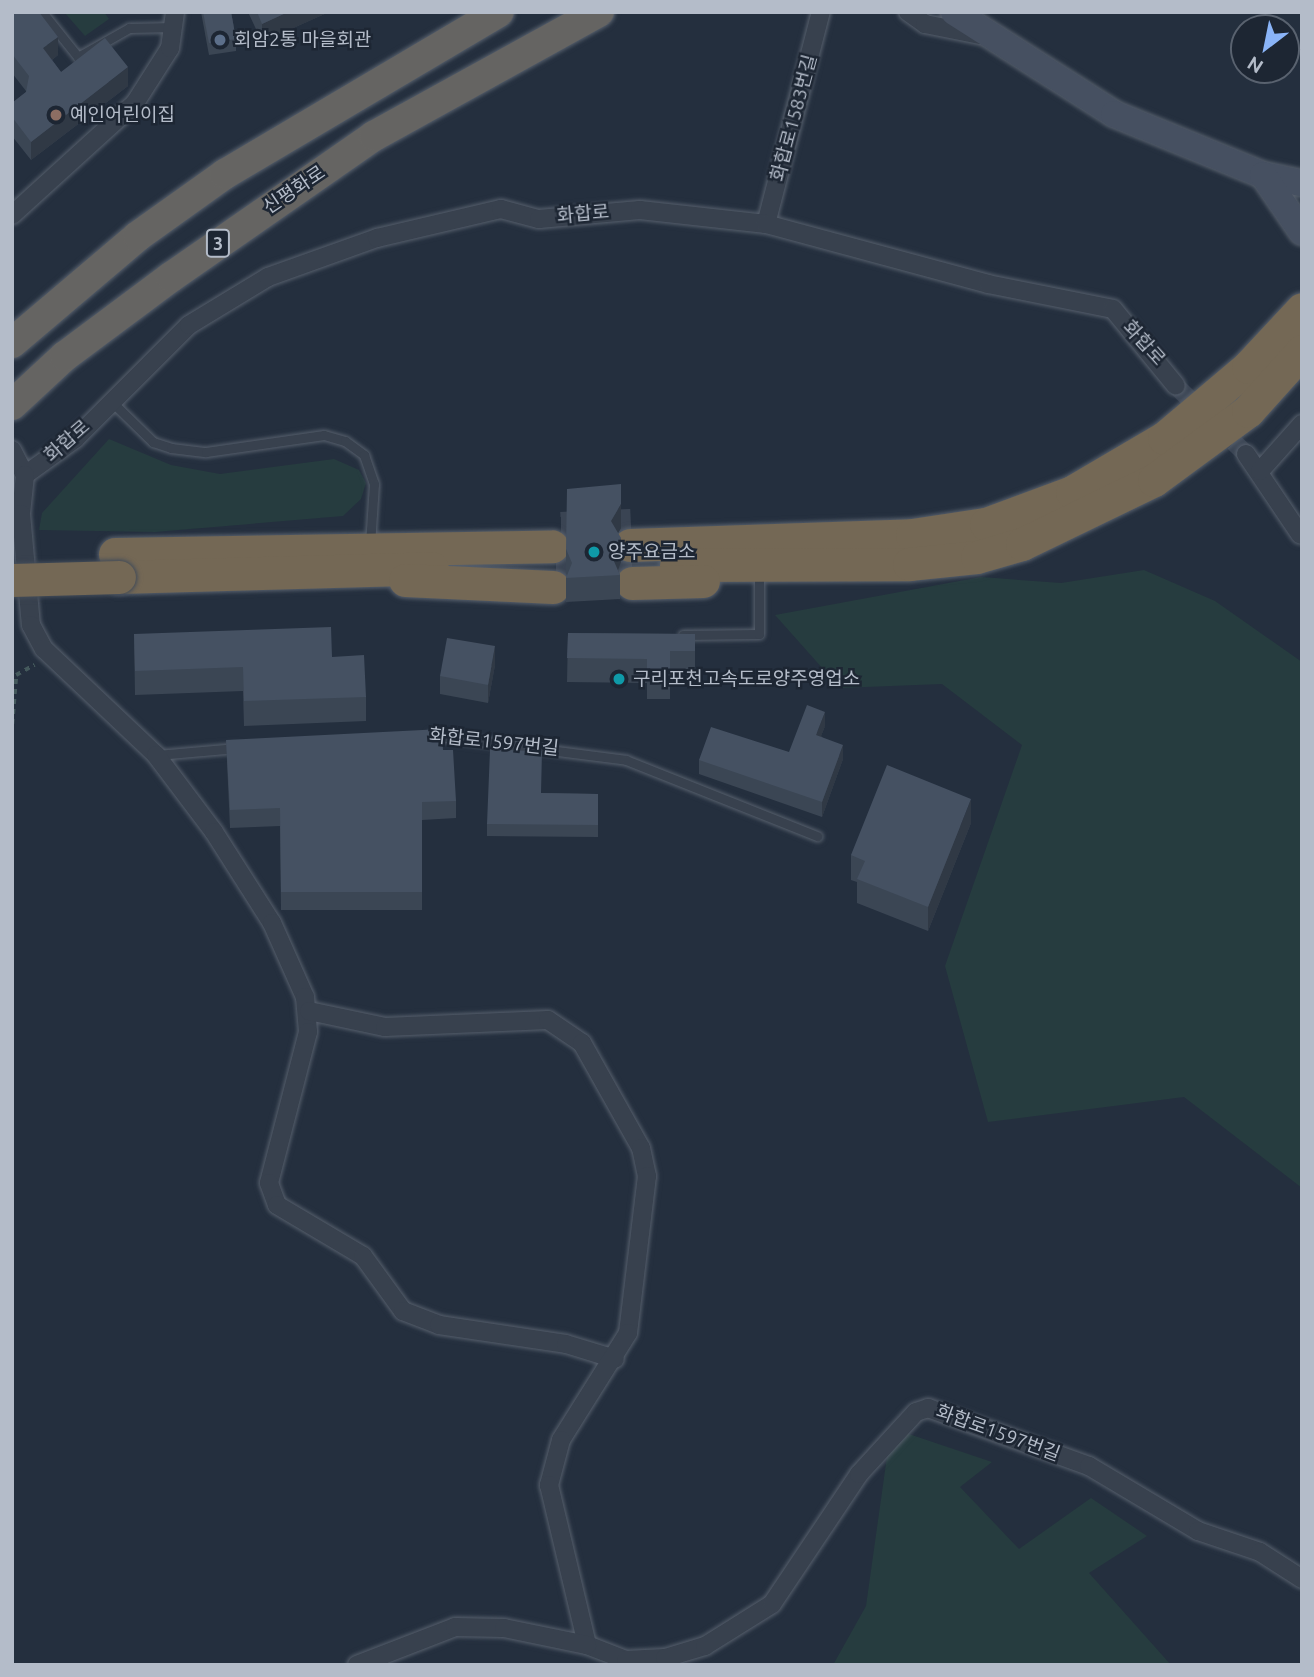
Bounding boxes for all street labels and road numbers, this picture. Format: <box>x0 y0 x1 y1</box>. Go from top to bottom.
street label: 화합로1583번길 <box>766 52 822 184</box>
street label: 신평화로 <box>259 161 329 219</box>
street label: 화합로 <box>556 200 610 228</box>
road number: 3 <box>206 229 230 258</box>
street label: 화합로 <box>1118 316 1170 370</box>
street label: 화합로 <box>40 415 94 467</box>
street label: 화합로1597번길 <box>428 724 560 760</box>
street label: 화합로1597번길 <box>933 1400 1063 1466</box>

